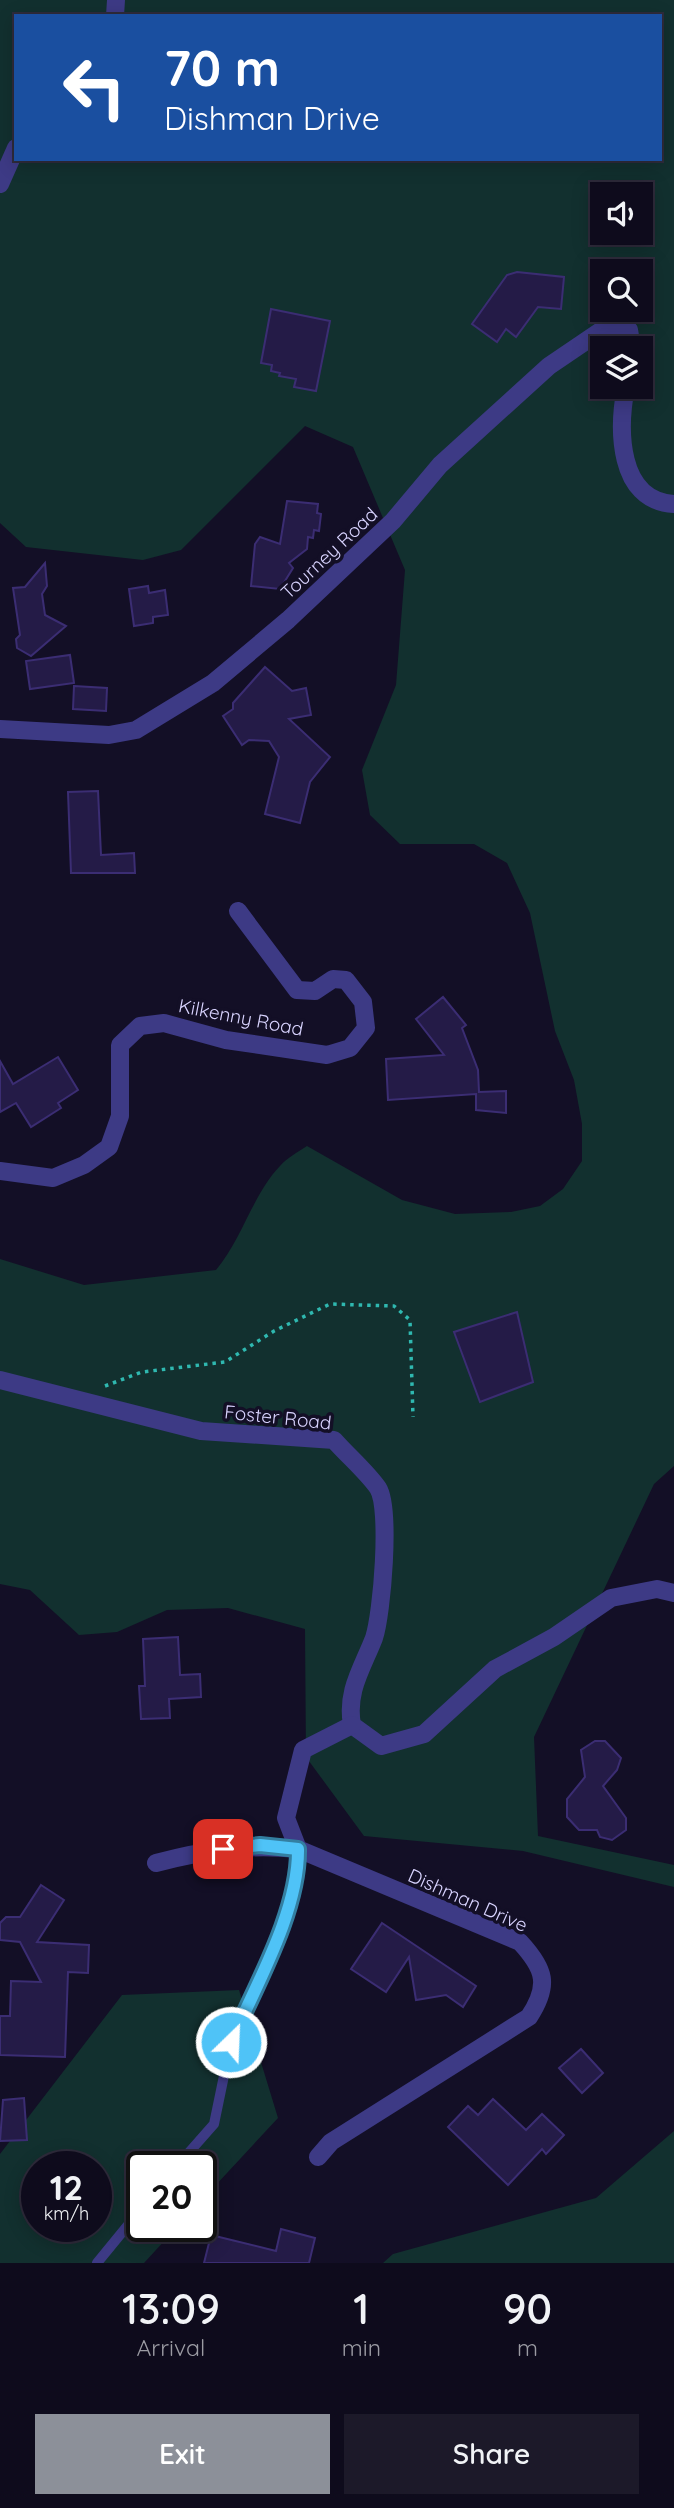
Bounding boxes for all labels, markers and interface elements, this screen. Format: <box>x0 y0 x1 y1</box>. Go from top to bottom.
text: 70 m <box>164 37 280 98</box>
icon: left <box>49 42 140 133</box>
text: Dishman Drive <box>164 98 380 138</box>
map controls <box>590 182 653 399</box>
button: sound <box>590 182 653 245</box>
button: search <box>590 259 653 322</box>
button: layers <box>590 336 653 399</box>
street label: Tourney Road <box>276 502 382 604</box>
street label: Kilkenny Road <box>177 993 305 1041</box>
street label: Foster Road <box>223 1399 333 1435</box>
pin <box>193 1819 253 1879</box>
icon: arrive <box>204 1830 242 1868</box>
street label: Dishman Drive <box>405 1863 531 1937</box>
position arrow <box>194 2005 268 2079</box>
speed limit sign: 20 <box>126 2151 217 2242</box>
text: 12 <box>50 2165 83 2209</box>
text: km/h <box>44 2202 89 2225</box>
text: 13:09 <box>122 2282 220 2335</box>
text: 1 <box>353 2282 369 2335</box>
text: 90 <box>503 2282 552 2335</box>
text: Arrival <box>136 2333 205 2362</box>
text: min <box>342 2333 381 2362</box>
text: m <box>517 2333 538 2362</box>
button: Exit <box>35 2414 330 2494</box>
button: Share <box>344 2414 639 2494</box>

